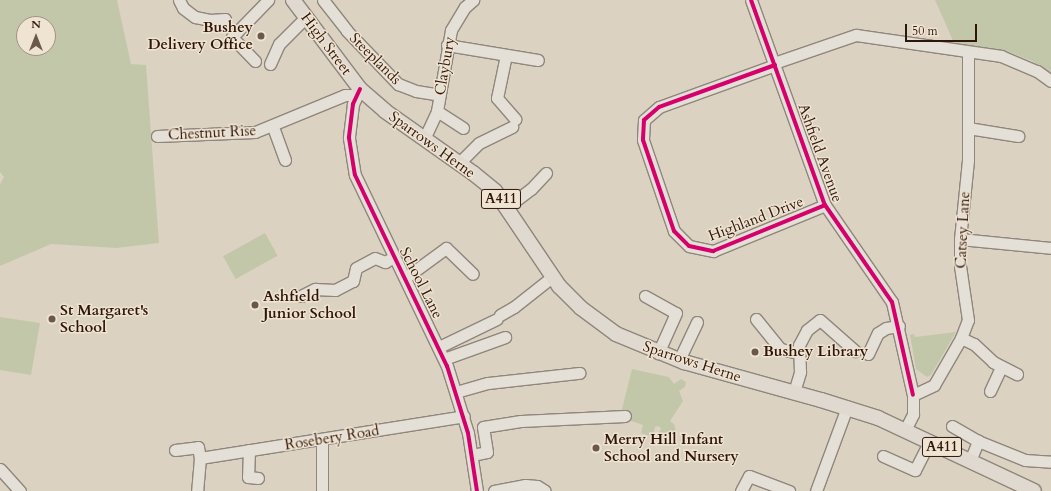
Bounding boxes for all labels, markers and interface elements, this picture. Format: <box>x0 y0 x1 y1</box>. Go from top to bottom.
street label: High Street <box>297 9 355 79</box>
north arrow <box>16 16 56 56</box>
scale bar <box>907 16 979 42</box>
text: N <box>31 17 41 32</box>
place label: Bushey Delivery Office <box>148 18 253 53</box>
text: 50 m <box>912 23 938 39</box>
street label: Steeplands <box>345 29 405 89</box>
marker: Bushey Delivery Office <box>256 31 266 41</box>
street label: Claybury <box>431 35 459 97</box>
street label: Ashfield Avenue <box>794 101 846 205</box>
street label: Sparrows Herne <box>385 108 479 182</box>
street label: Chestnut Rise <box>167 122 257 144</box>
road number: A411 <box>480 187 522 211</box>
street label: Catsey Lane <box>952 191 974 269</box>
street label: Highland Drive <box>706 193 806 245</box>
street label: School Lane <box>395 244 447 322</box>
place label: Ashfield Junior School <box>263 287 356 322</box>
marker: Ashfield Junior School <box>250 300 260 310</box>
place label: St Margaret's School <box>60 301 148 336</box>
marker: St Margaret's School <box>47 314 57 324</box>
street label: Sparrows Herne <box>641 338 743 386</box>
place label: Bushey Library <box>763 343 868 361</box>
marker: Bushey Library <box>750 347 760 357</box>
street label: Rosebery Road <box>283 422 381 454</box>
place label: Merry Hill Infant School and Nursery <box>604 430 739 465</box>
road number: A411 <box>921 435 963 459</box>
marker: Merry Hill Infant School and Nursery <box>591 443 601 453</box>

